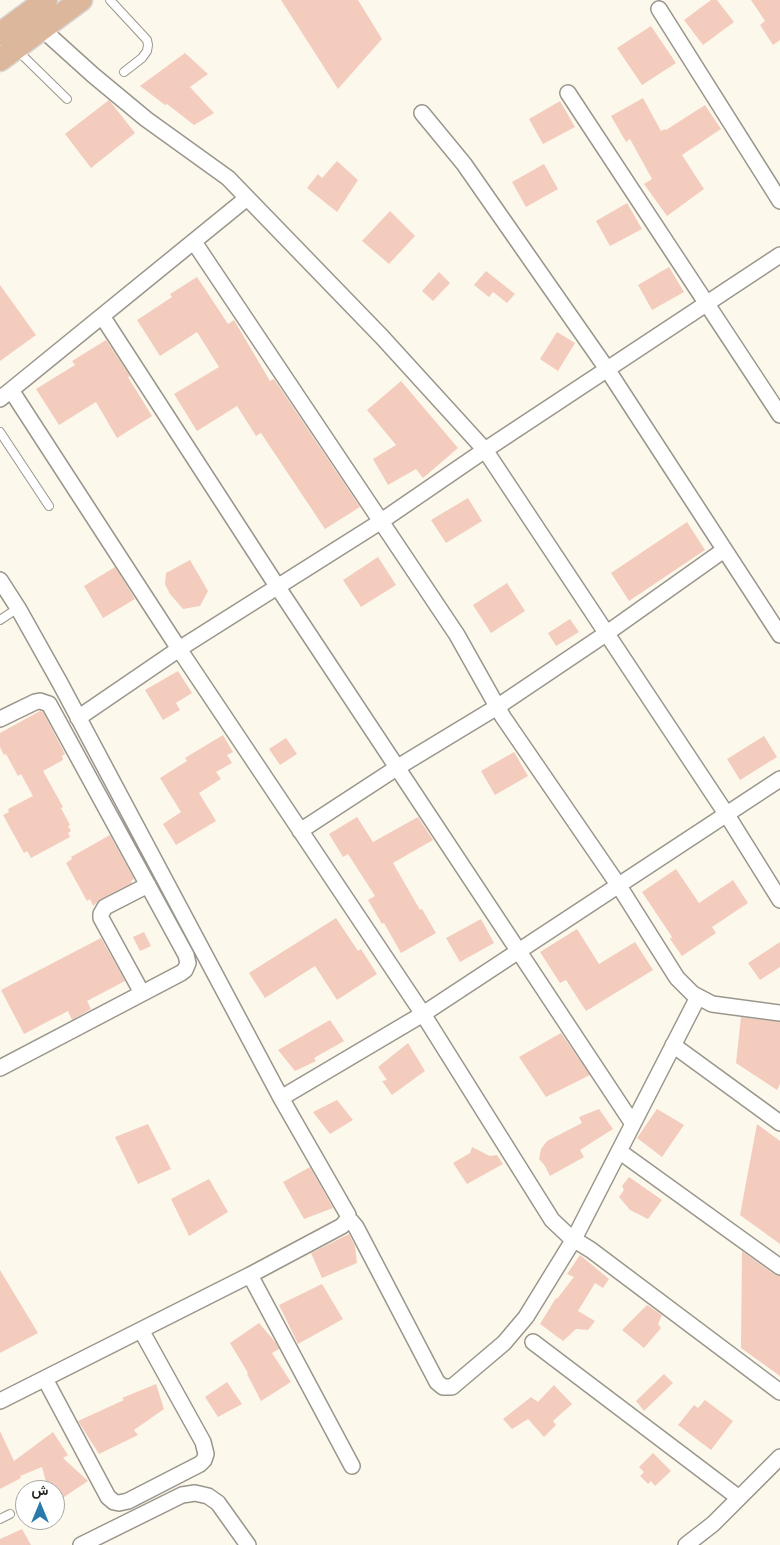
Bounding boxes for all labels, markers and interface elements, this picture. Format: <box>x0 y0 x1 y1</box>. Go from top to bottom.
north arrow <box>15 1480 65 1530</box>
text: ش <box>32 1482 48 1499</box>

